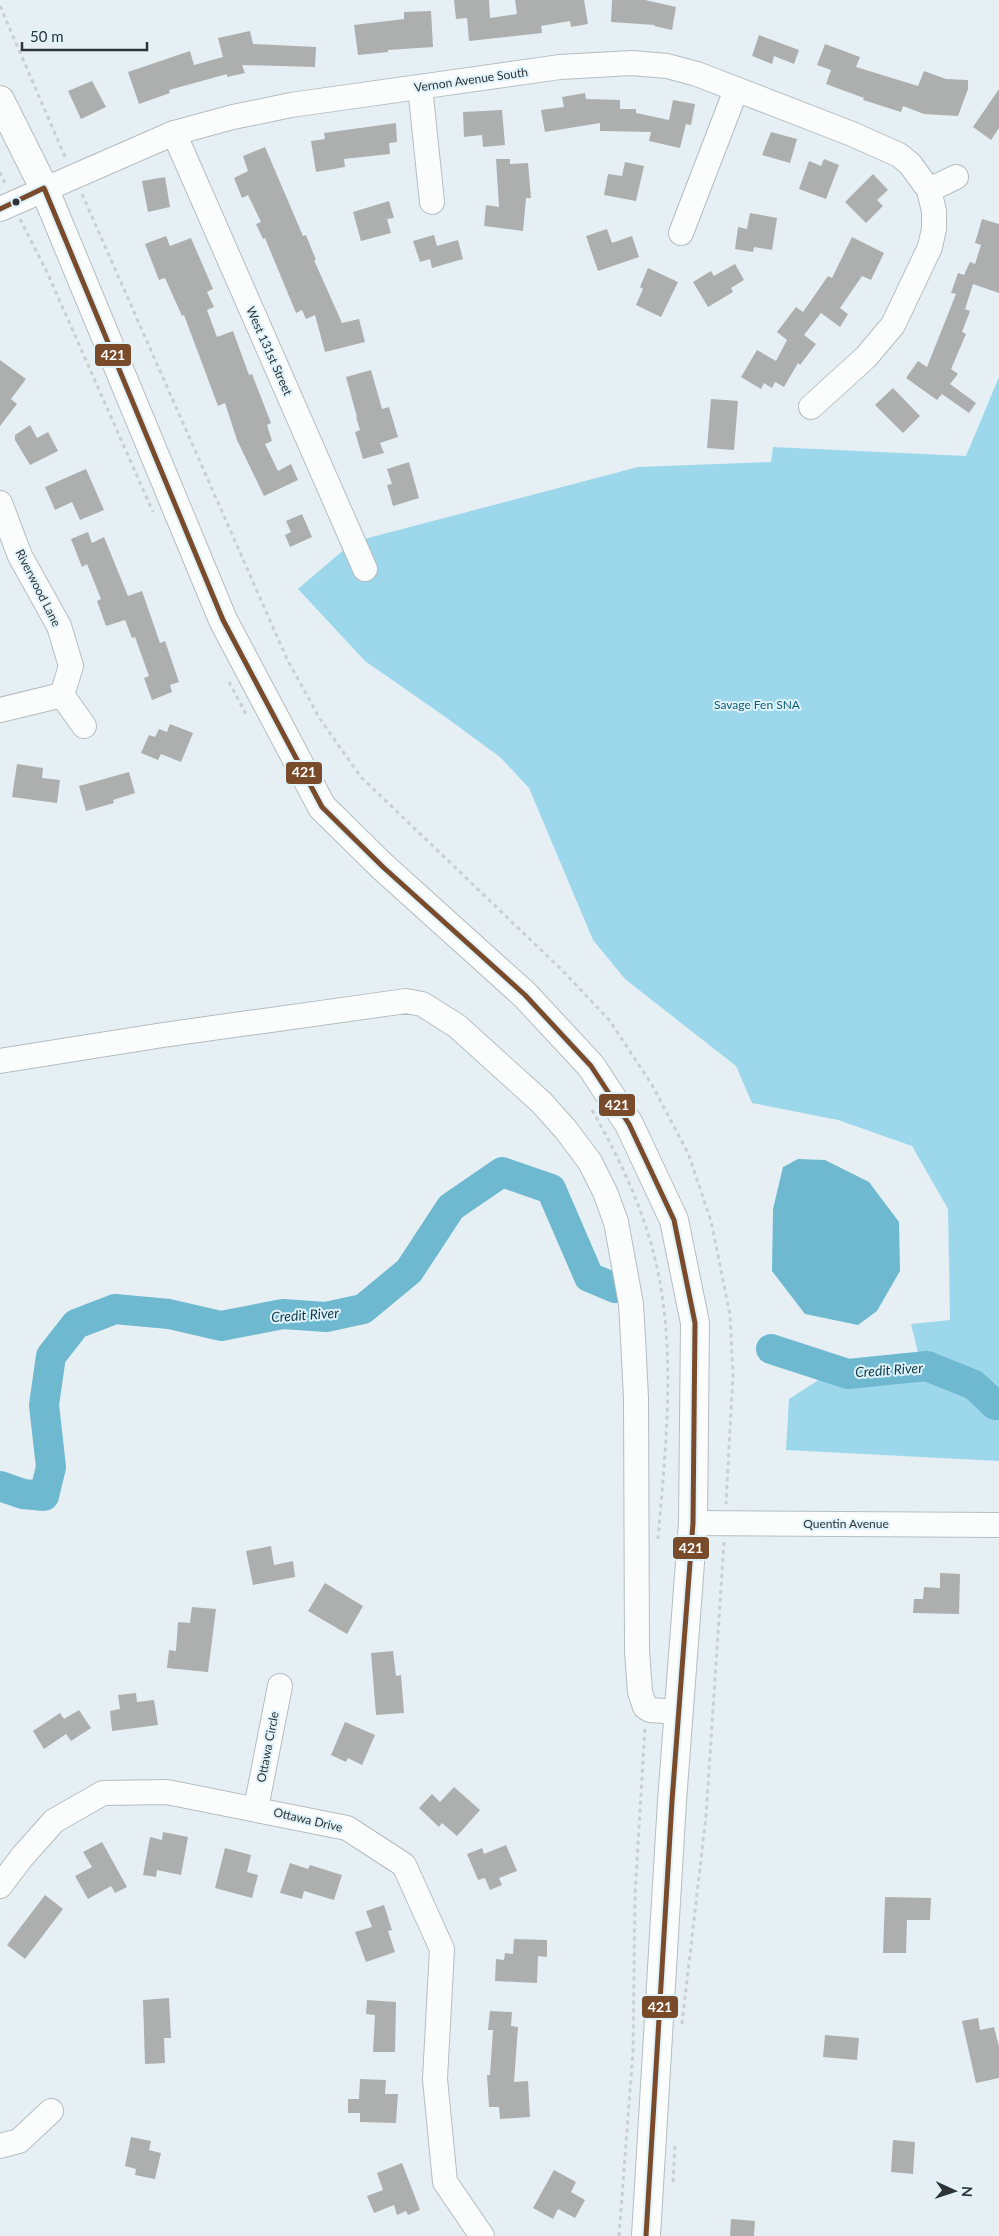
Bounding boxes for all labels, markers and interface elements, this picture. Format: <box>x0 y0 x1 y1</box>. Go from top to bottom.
scale bar <box>22 20 148 52</box>
text: 50 m <box>30 27 64 45</box>
street label: Vernon Avenue South <box>413 64 529 95</box>
unlabelled marker <box>11 197 21 207</box>
street label: West 131st Street <box>243 304 296 398</box>
line badge: 421 <box>94 343 132 367</box>
text: 421 <box>101 346 125 363</box>
street label: Riverwood Lane <box>12 547 64 629</box>
park label: Savage Fen SNA <box>714 697 801 712</box>
line badge: 421 <box>285 761 323 785</box>
text: 421 <box>292 763 316 780</box>
line badge: 421 <box>598 1093 636 1117</box>
text: 421 <box>605 1096 629 1113</box>
water label: Credit River <box>270 1304 340 1325</box>
water label: Credit River <box>854 1359 924 1380</box>
street label: Quentin Avenue <box>803 1516 889 1531</box>
line badge: 421 <box>672 1536 710 1560</box>
text: 421 <box>679 1539 703 1556</box>
street label: Ottawa Circle <box>253 1710 282 1784</box>
street label: Ottawa Drive <box>272 1804 344 1835</box>
line badge: 421 <box>641 1995 679 2019</box>
text: 421 <box>648 1998 672 2015</box>
north arrow <box>929 2166 979 2216</box>
text: N <box>959 2186 976 2198</box>

